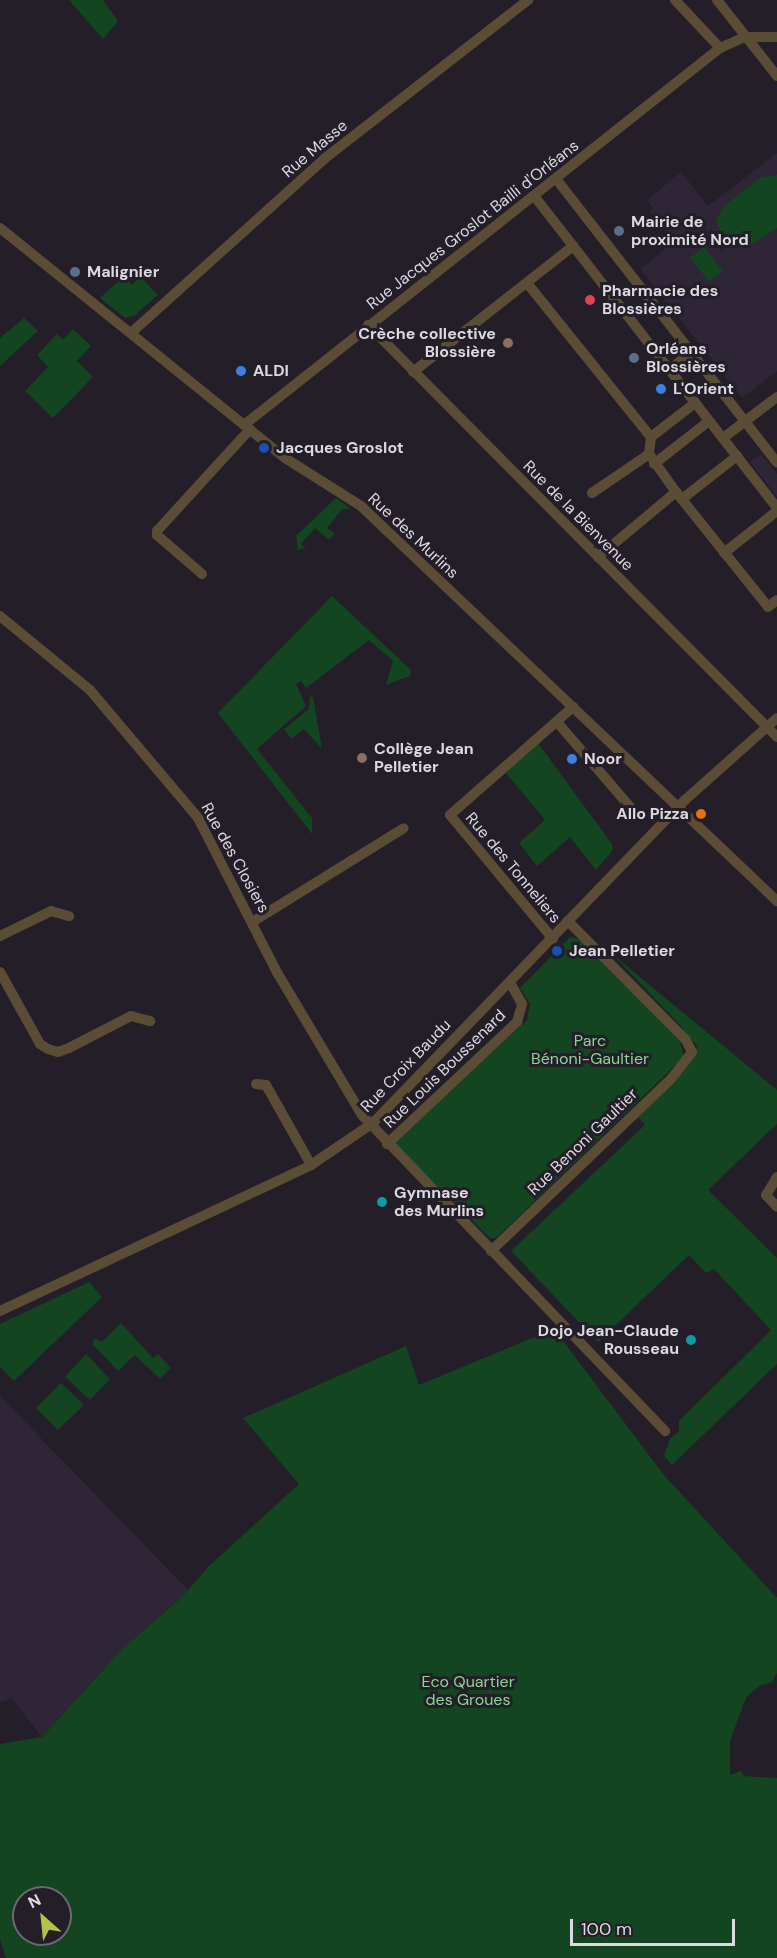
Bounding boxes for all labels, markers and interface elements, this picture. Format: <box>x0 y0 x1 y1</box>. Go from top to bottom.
street label: Rue Masse <box>278 116 352 182</box>
street label: Rue Jacques Groslot Bailli d'Orléans <box>363 136 583 314</box>
place label: Mairie de proximité Nord <box>631 212 749 250</box>
marker: Mairie de proximité Nord <box>612 224 626 238</box>
place label: Malignier <box>87 262 159 282</box>
marker: Malignier <box>68 265 82 279</box>
place label: Pharmacie des Blossières <box>602 281 718 319</box>
marker: Pharmacie des Blossières <box>583 293 597 307</box>
place label: Crèche collective Blossière <box>358 324 496 362</box>
marker: Crèche collective Blossière <box>501 336 515 350</box>
place label: Orléans Blossières <box>646 339 726 377</box>
marker: Orléans Blossières <box>627 351 641 365</box>
place label: ALDI <box>253 361 289 381</box>
marker: ALDI <box>234 364 248 378</box>
place label: L'Orient <box>673 379 734 399</box>
marker: L'Orient <box>654 382 668 396</box>
place label: Jacques Groslot <box>276 438 404 458</box>
marker: Jacques Groslot <box>257 441 271 455</box>
street label: Rue de la Bienvenue <box>519 457 637 575</box>
street label: Rue des Murlins <box>364 489 462 583</box>
place label: Collège Jean Pelletier <box>374 739 474 777</box>
place label: Noor <box>584 749 622 769</box>
marker: Collège Jean Pelletier <box>355 751 369 765</box>
marker: Noor <box>565 752 579 766</box>
street label: Rue des Closiers <box>197 800 273 916</box>
place label: Allo Pizza <box>616 804 689 824</box>
marker: Allo Pizza <box>694 807 708 821</box>
street label: Rue des Tonneliers <box>461 809 565 927</box>
place label: Jean Pelletier <box>569 941 675 961</box>
marker: Jean Pelletier <box>550 944 564 958</box>
street label: Rue Louis Boussenard <box>380 1006 510 1132</box>
street label: Rue Croix Baudu <box>357 1016 455 1116</box>
park label: Parc Bénoni-Gaultier <box>531 1031 649 1069</box>
street label: Rue Benoni Gaultier <box>524 1085 642 1199</box>
place label: Gymnase des Murlins <box>394 1183 484 1221</box>
marker: Gymnase des Murlins <box>375 1195 389 1209</box>
place label: Dojo Jean-Claude Rousseau <box>538 1321 679 1359</box>
marker: Dojo Jean-Claude Rousseau <box>684 1333 698 1347</box>
park label: Eco Quartier des Groues <box>421 1672 515 1710</box>
north arrow <box>12 1886 72 1946</box>
text: N <box>25 1889 44 1913</box>
scale bar <box>573 1907 738 1945</box>
text: 100 m <box>581 1917 632 1941</box>

